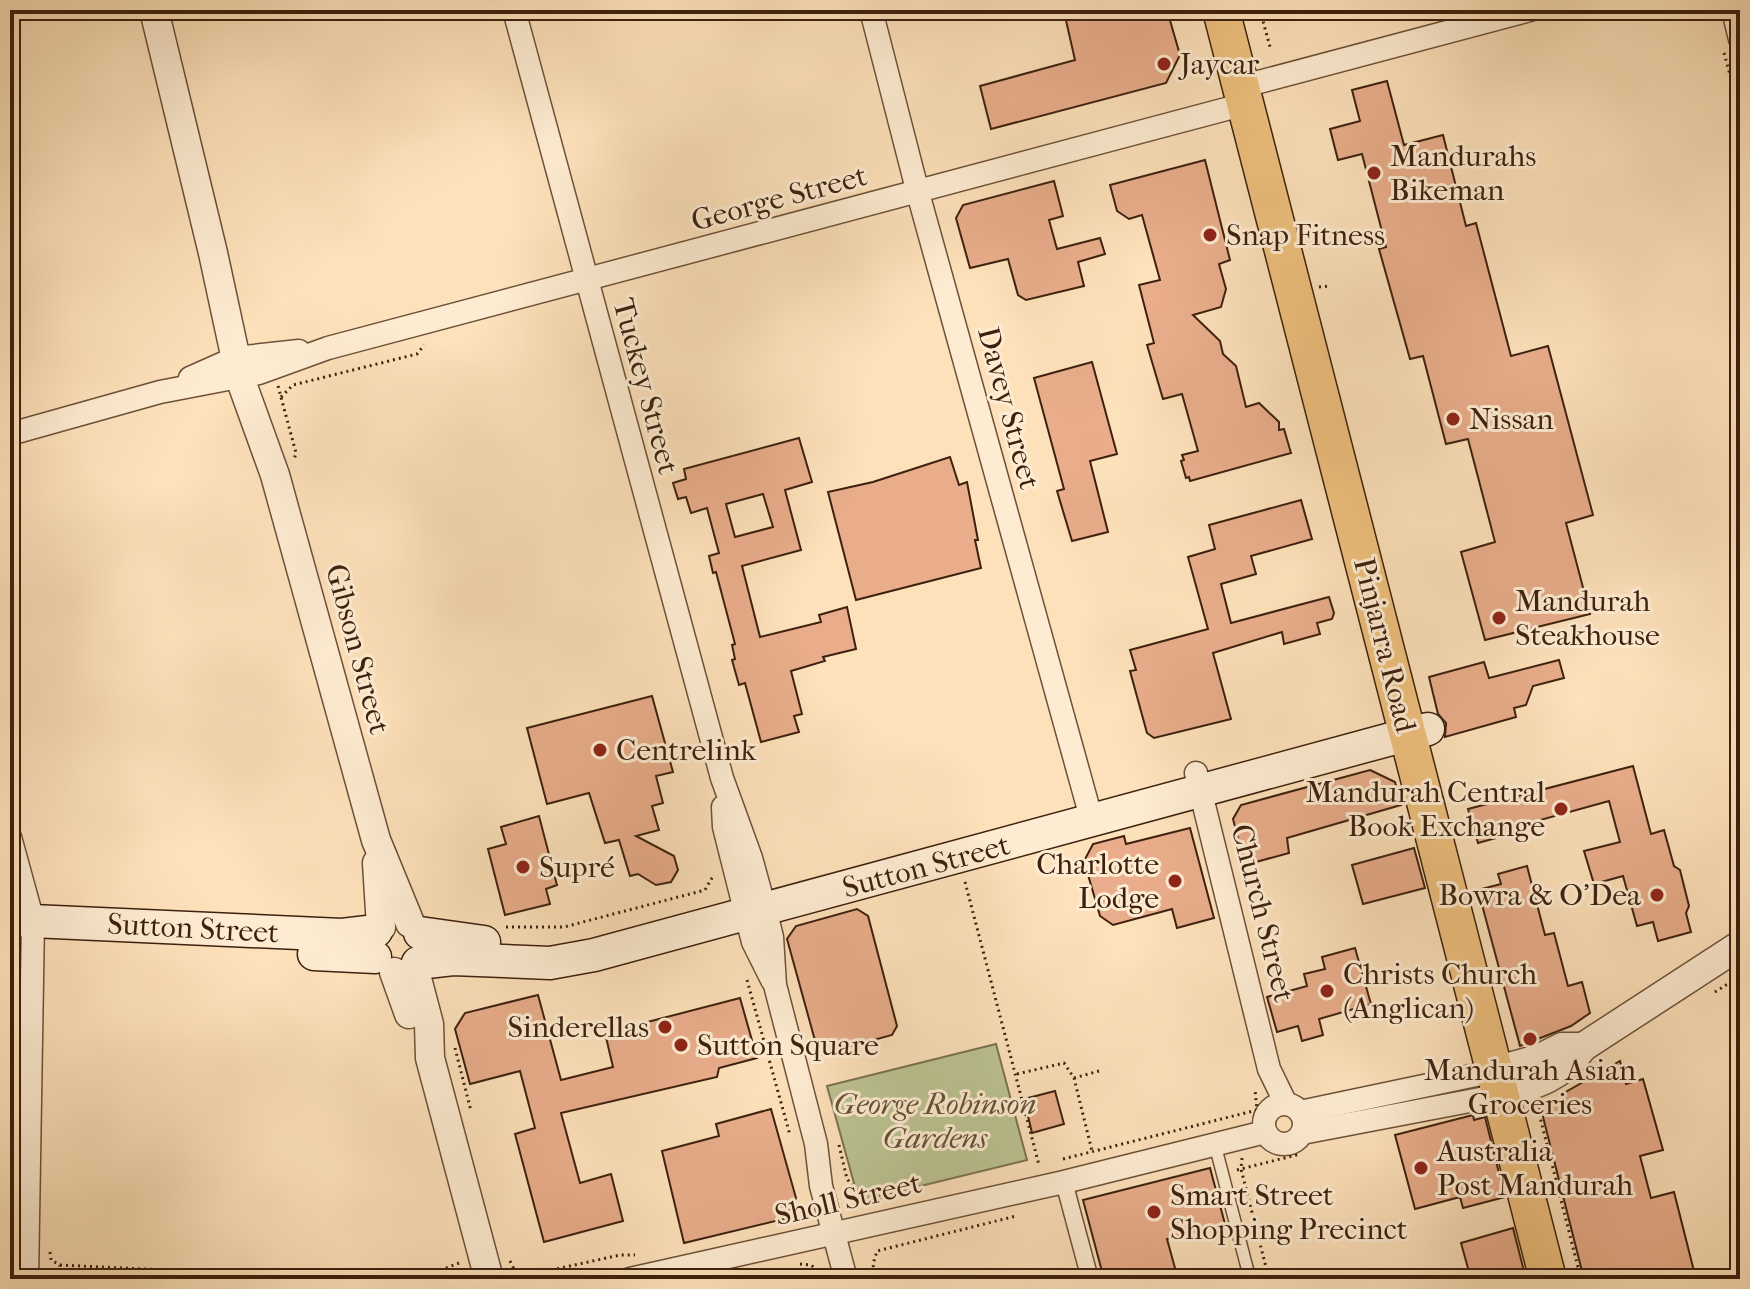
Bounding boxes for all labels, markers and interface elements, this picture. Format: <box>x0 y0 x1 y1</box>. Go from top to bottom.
place label: Jaycar <box>1178 47 1260 82</box>
marker: Jaycar <box>1155 55 1173 73</box>
place label: Mandurahs Bikeman <box>1390 139 1536 208</box>
street label: George Street <box>688 158 871 239</box>
marker: Mandurahs Bikeman <box>1365 164 1383 182</box>
place label: Snap Fitness <box>1226 218 1385 253</box>
marker: Snap Fitness <box>1201 226 1219 244</box>
street label: Tuckey Street <box>605 294 686 478</box>
street label: Davey Street <box>970 323 1047 493</box>
place label: Nissan <box>1469 402 1554 437</box>
marker: Nissan <box>1444 410 1462 428</box>
street label: Pinjarra Road <box>1346 554 1423 737</box>
street label: Gibson Street <box>318 560 397 738</box>
place label: Mandurah Steakhouse <box>1515 584 1660 653</box>
marker: Mandurah Steakhouse <box>1490 609 1508 627</box>
place label: Centrelink <box>616 733 757 768</box>
marker: Centrelink <box>591 741 609 759</box>
place label: Mandurah Central Book Exchange <box>1305 775 1545 844</box>
marker: Mandurah Central Book Exchange <box>1552 800 1570 818</box>
street label: Church Street <box>1224 821 1302 1006</box>
street label: Sutton Street <box>839 827 1014 906</box>
place label: Charlotte Lodge <box>1036 847 1159 916</box>
place label: Supré <box>539 850 615 885</box>
marker: Supré <box>514 858 532 876</box>
marker: Charlotte Lodge <box>1166 872 1184 890</box>
place label: Bowra & O'Dea <box>1439 878 1642 913</box>
marker: Bowra & O'Dea <box>1648 886 1666 904</box>
street label: Sutton Street <box>106 907 280 950</box>
place label: Christs Church (Anglican) <box>1343 957 1537 1026</box>
marker: Christs Church (Anglican) <box>1318 982 1336 1000</box>
place label: Sinderellas <box>507 1010 649 1045</box>
marker: Sinderellas <box>656 1018 674 1036</box>
place label: Sutton Square <box>697 1028 879 1063</box>
marker: Mandurah Asian Groceries <box>1521 1030 1539 1048</box>
marker: Sutton Square <box>672 1036 690 1054</box>
place label: Mandurah Asian Groceries <box>1424 1053 1637 1122</box>
park label: George Robinson Gardens <box>834 1087 1036 1156</box>
place label: Australia Post Mandurah <box>1436 1134 1633 1203</box>
marker: Australia Post Mandurah <box>1412 1159 1430 1177</box>
street label: Sholl Street <box>771 1166 925 1233</box>
place label: Smart Street Shopping Precinct <box>1170 1178 1408 1247</box>
marker: Smart Street Shopping Precinct <box>1145 1203 1163 1221</box>

